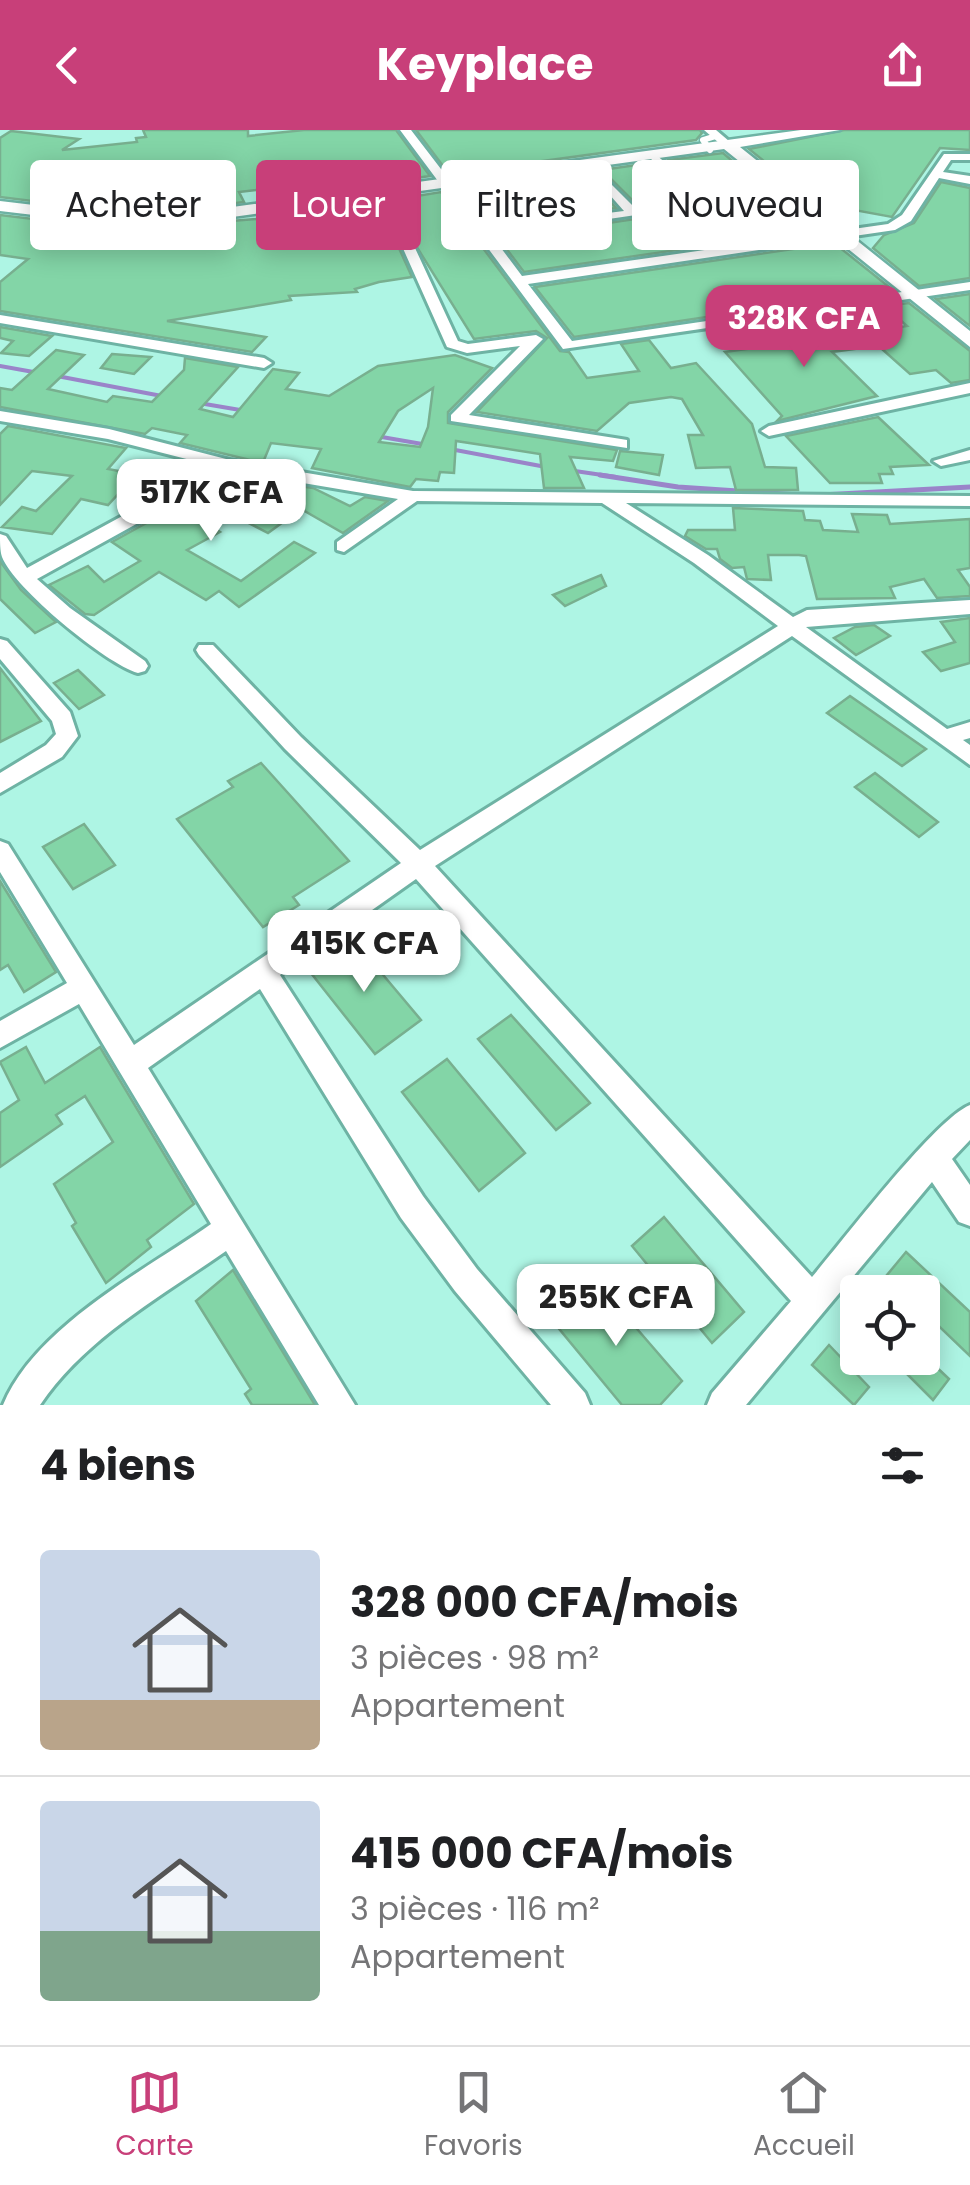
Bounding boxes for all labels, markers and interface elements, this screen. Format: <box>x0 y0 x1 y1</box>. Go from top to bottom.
text: Keyplace <box>377 33 593 96</box>
icon: back <box>40 38 95 93</box>
icon: share <box>875 38 930 93</box>
chip: Acheter <box>30 160 236 250</box>
chip: Louer <box>256 160 421 250</box>
chip: Filtres <box>441 160 612 250</box>
chip: Nouveau <box>632 160 859 250</box>
pin: 328K CFA <box>701 285 907 370</box>
text: 328K CFA <box>728 295 880 340</box>
pin: 517K CFA <box>108 459 314 544</box>
text: 517K CFA <box>139 469 283 514</box>
pin: 415K CFA <box>261 910 467 995</box>
text: 415K CFA <box>289 920 439 965</box>
pin: 255K CFA <box>513 1264 719 1349</box>
text: 255K CFA <box>539 1274 693 1319</box>
map controls <box>840 1275 940 1375</box>
button: locate <box>840 1275 940 1375</box>
text: 4 biens <box>40 1436 196 1495</box>
icon: filters <box>875 1438 930 1493</box>
text: 328 000 CFA/mois <box>350 1573 739 1632</box>
icon: home <box>120 1590 240 1710</box>
text: 3 pièces · 98 m² <box>350 1635 599 1680</box>
text: Appartement <box>350 1683 565 1728</box>
text: 415 000 CFA/mois <box>350 1824 734 1883</box>
icon: home <box>120 1841 240 1961</box>
text: 3 pièces · 116 m² <box>350 1886 599 1931</box>
text: Appartement <box>350 1934 565 1979</box>
tab: Carte <box>115 2065 194 2167</box>
tab: Favoris <box>424 2065 523 2167</box>
tab: Accueil <box>753 2065 855 2167</box>

